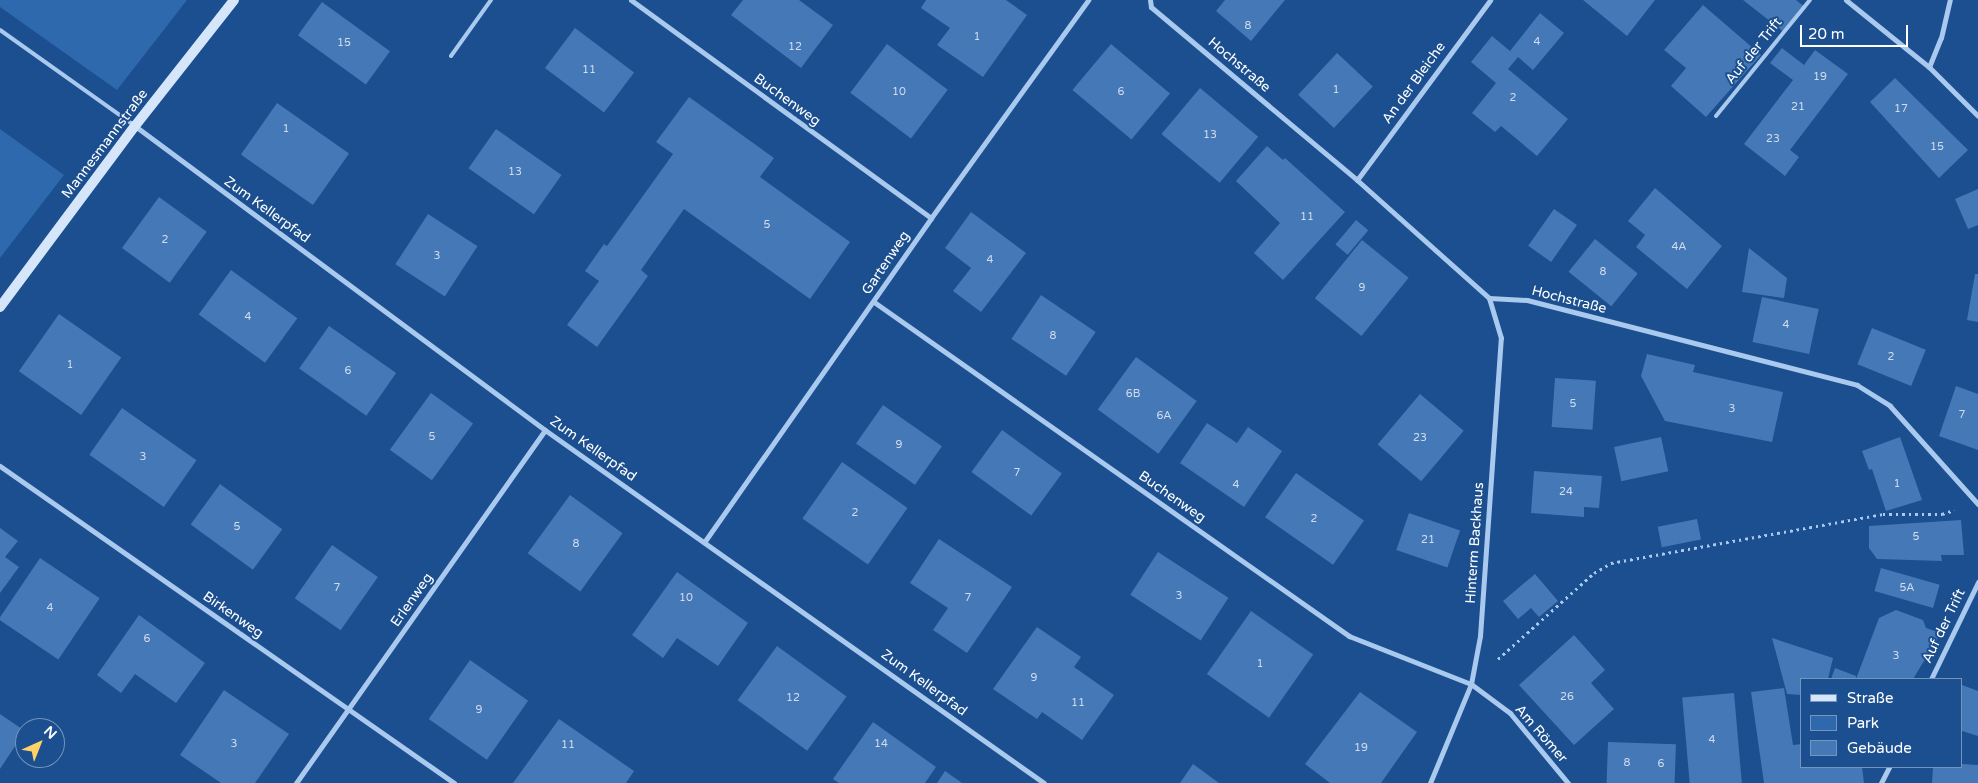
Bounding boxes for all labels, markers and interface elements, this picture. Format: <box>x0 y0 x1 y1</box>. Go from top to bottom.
street label: Auf der Trift <box>1722 14 1786 88</box>
scale bar <box>1803 15 1910 47</box>
house number: 8 <box>1245 19 1251 33</box>
text: 20 m <box>1808 25 1845 43</box>
house number: 1 <box>974 30 980 44</box>
street label: Hochstraße <box>1204 34 1274 96</box>
house number: 4 <box>1534 35 1540 49</box>
house number: 15 <box>337 36 351 50</box>
street label: An der Bleiche <box>1379 39 1449 127</box>
house number: 12 <box>788 40 802 54</box>
house number: 11 <box>582 63 596 77</box>
street label: Buchenweg <box>750 70 824 130</box>
house number: 19 <box>1813 70 1827 84</box>
house number: 1 <box>1333 83 1339 97</box>
house number: 10 <box>892 85 906 99</box>
house number: 6 <box>1118 85 1124 99</box>
street label: Mannesmannstraße <box>58 86 152 202</box>
house number: 2 <box>1510 91 1516 105</box>
house number: 21 <box>1791 100 1805 114</box>
house number: 17 <box>1894 102 1908 116</box>
house number: 1 <box>283 122 289 136</box>
house number: 13 <box>1203 128 1217 142</box>
house number: 23 <box>1766 132 1780 146</box>
house number: 15 <box>1930 140 1944 154</box>
house number: 13 <box>508 165 522 179</box>
street label: Zum Kellerpfad <box>221 173 313 247</box>
house number: 11 <box>1300 210 1314 224</box>
house number: 5 <box>764 218 770 232</box>
street label: Gartenweg <box>859 228 913 298</box>
house number: 2 <box>162 233 168 247</box>
house number: 4A <box>1671 240 1687 254</box>
house number: 3 <box>434 249 440 263</box>
house number: 4 <box>987 253 993 267</box>
house number: 8 <box>1600 265 1606 279</box>
house number: 9 <box>1359 281 1365 295</box>
street label: Hochstraße <box>1530 283 1608 317</box>
house number: 4 <box>245 310 251 324</box>
house number: 4 <box>1783 318 1789 332</box>
house number: 8 <box>1050 329 1056 343</box>
house number: 2 <box>1888 350 1894 364</box>
house number: 1 <box>67 358 73 372</box>
house number: 6 <box>345 364 351 378</box>
house number: 6B <box>1126 387 1140 401</box>
house number: 5 <box>1570 397 1576 411</box>
house number: 3 <box>1729 402 1735 416</box>
house number: 7 <box>1959 408 1965 422</box>
house number: 6A <box>1156 409 1172 423</box>
street label: Zum Kellerpfad <box>546 413 640 485</box>
house number: 5 <box>429 430 435 444</box>
house number: 23 <box>1413 431 1427 445</box>
house number: 9 <box>896 438 902 452</box>
house number: 3 <box>140 450 146 464</box>
house number: 7 <box>1014 466 1020 480</box>
street label: Buchenweg <box>1135 468 1209 526</box>
house number: 1 <box>1894 477 1900 491</box>
house number: 4 <box>1233 478 1239 492</box>
street label: Hinterm Backhaus <box>1462 482 1488 604</box>
house number: 24 <box>1559 485 1573 499</box>
house number: 2 <box>852 506 858 520</box>
house number: 2 <box>1311 512 1317 526</box>
house number: 5 <box>234 520 240 534</box>
house number: 5 <box>1913 530 1919 544</box>
house number: 21 <box>1421 533 1435 547</box>
house number: 8 <box>573 537 579 551</box>
street label: Erlenweg <box>387 570 437 630</box>
house number: 7 <box>334 581 340 595</box>
house number: 5A <box>1899 581 1915 595</box>
street label: Auf der Trift <box>1919 586 1969 666</box>
street label: Birkenweg <box>200 588 266 642</box>
house number: 3 <box>1176 589 1182 603</box>
house number: 10 <box>679 591 693 605</box>
house number: 7 <box>965 591 971 605</box>
house number: 4 <box>47 601 53 615</box>
house number: 6 <box>144 632 150 646</box>
street label: Zum Kellerpfad <box>878 646 970 720</box>
house number: 3 <box>1893 649 1899 663</box>
house number: 1 <box>1257 657 1263 671</box>
house number: 9 <box>1031 671 1037 685</box>
legend <box>1800 678 1963 768</box>
text: Straße <box>1847 689 1893 707</box>
house number: 26 <box>1560 690 1574 704</box>
house number: 12 <box>786 691 800 705</box>
house number: 11 <box>1071 696 1085 710</box>
street label: Am Römer <box>1511 702 1571 766</box>
house number: 9 <box>476 703 482 717</box>
text: Park <box>1847 714 1879 732</box>
north arrow <box>15 718 65 768</box>
text: N <box>40 723 60 743</box>
house number: 4 <box>1709 733 1715 747</box>
house number: 3 <box>231 737 237 751</box>
house number: 14 <box>874 737 888 751</box>
house number: 11 <box>561 738 575 752</box>
text: Gebäude <box>1847 739 1912 757</box>
house number: 19 <box>1354 741 1368 755</box>
house number: 8 <box>1624 756 1630 770</box>
house number: 6 <box>1658 757 1664 771</box>

